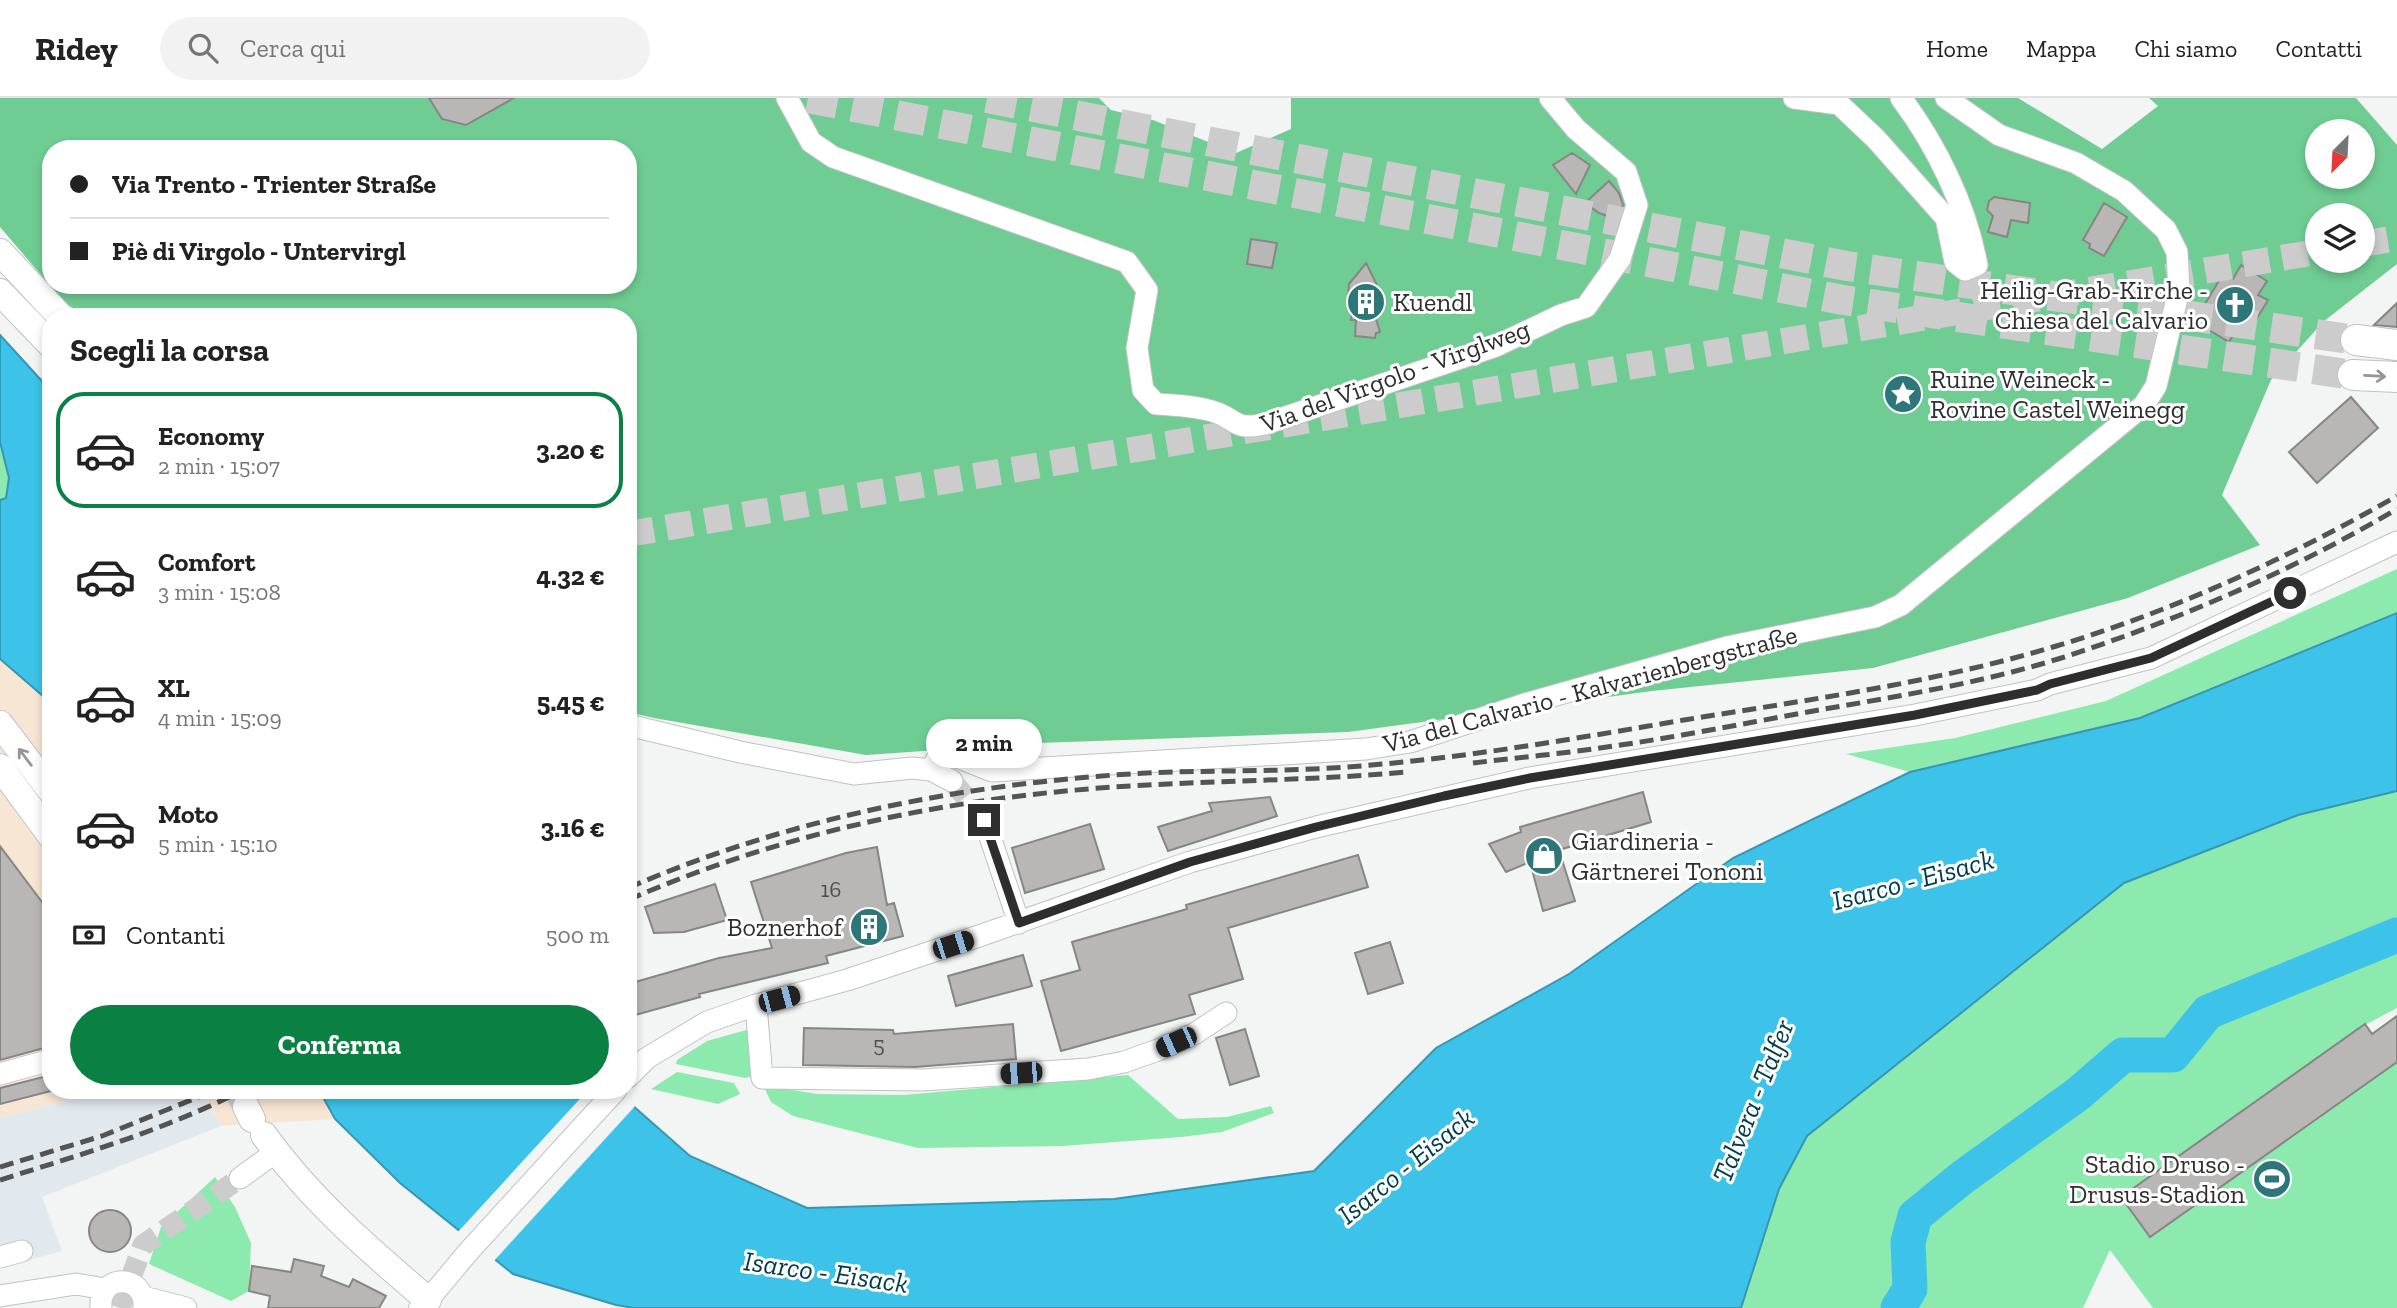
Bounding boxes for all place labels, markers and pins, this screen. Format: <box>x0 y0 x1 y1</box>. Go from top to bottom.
place label: Heilig-Grab-Kirche - Chiesa del Calvario <box>1980 274 2208 336</box>
building icon: Kuendl <box>1345 281 1387 323</box>
church icon: Heilig-Grab-Kirche - Chiesa del Calvario <box>2214 284 2256 326</box>
place label: Kuendl <box>1393 286 1472 318</box>
place label: Ruine Weineck - Rovine Castel Weinegg <box>1930 363 2185 425</box>
place icon: Ruine Weineck - Rovine Castel Weinegg <box>1882 373 1924 415</box>
place label: Giardineria - Gärtnerei Tononi <box>1571 825 1763 887</box>
shop icon: Giardineria - Gärtnerei Tononi <box>1523 835 1565 877</box>
building icon: Boznerhof <box>848 906 890 948</box>
place label: Boznerhof <box>727 911 844 943</box>
place label: Stadio Druso - Drusus-Stadion <box>2069 1148 2245 1210</box>
sports icon: Stadio Druso - Drusus-Stadion <box>2251 1158 2293 1200</box>

